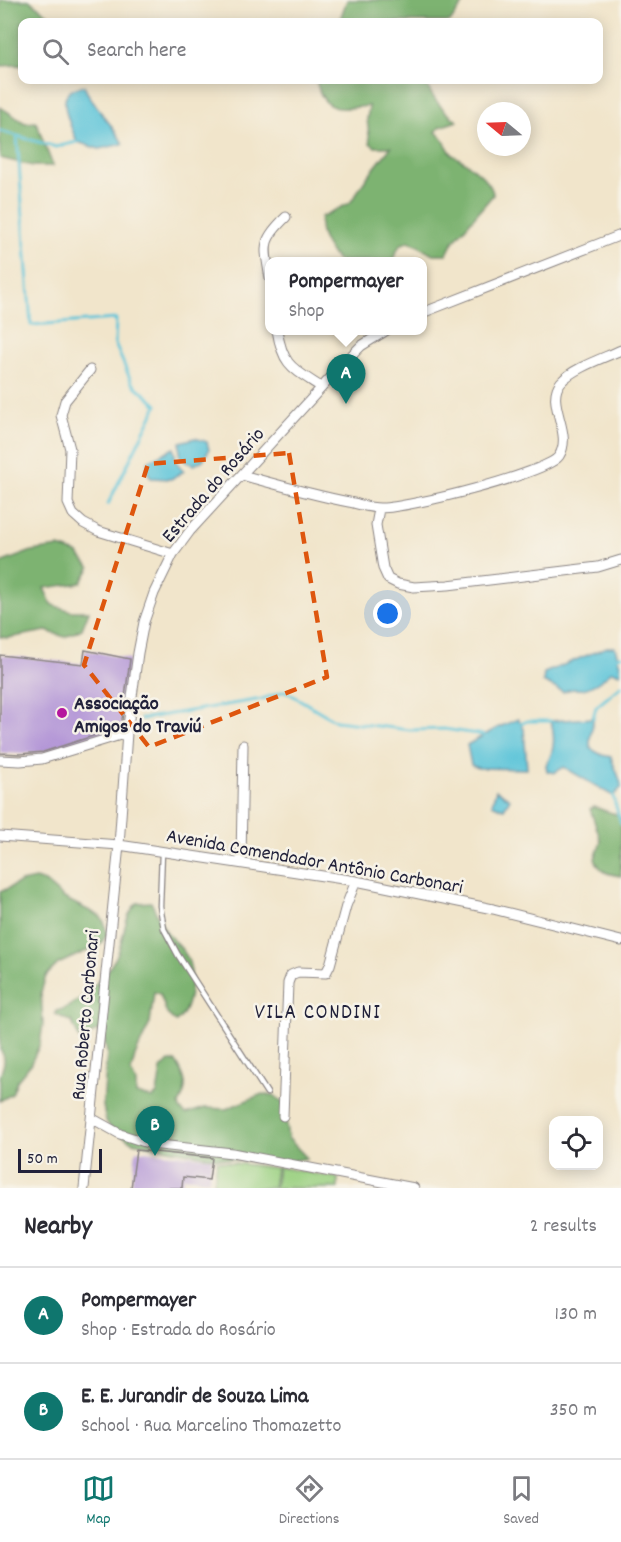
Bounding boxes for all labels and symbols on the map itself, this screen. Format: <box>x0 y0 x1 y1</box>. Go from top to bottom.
north arrow <box>477 102 531 156</box>
pin: A <box>326 354 366 404</box>
street label: Estrada do Rosário <box>156 422 272 550</box>
your location <box>373 599 402 628</box>
place label: Associação Amigos do Traviú <box>74 691 201 742</box>
marker: Associação Amigos do Traviú <box>55 706 69 720</box>
street label: Avenida Comendador Antônio Carbonari <box>164 823 465 903</box>
street label: Rua Roberto Carbonari <box>66 929 108 1101</box>
district label: VILA CONDINI <box>255 999 381 1029</box>
pin: B <box>136 1106 174 1156</box>
scale bar <box>18 1146 102 1174</box>

